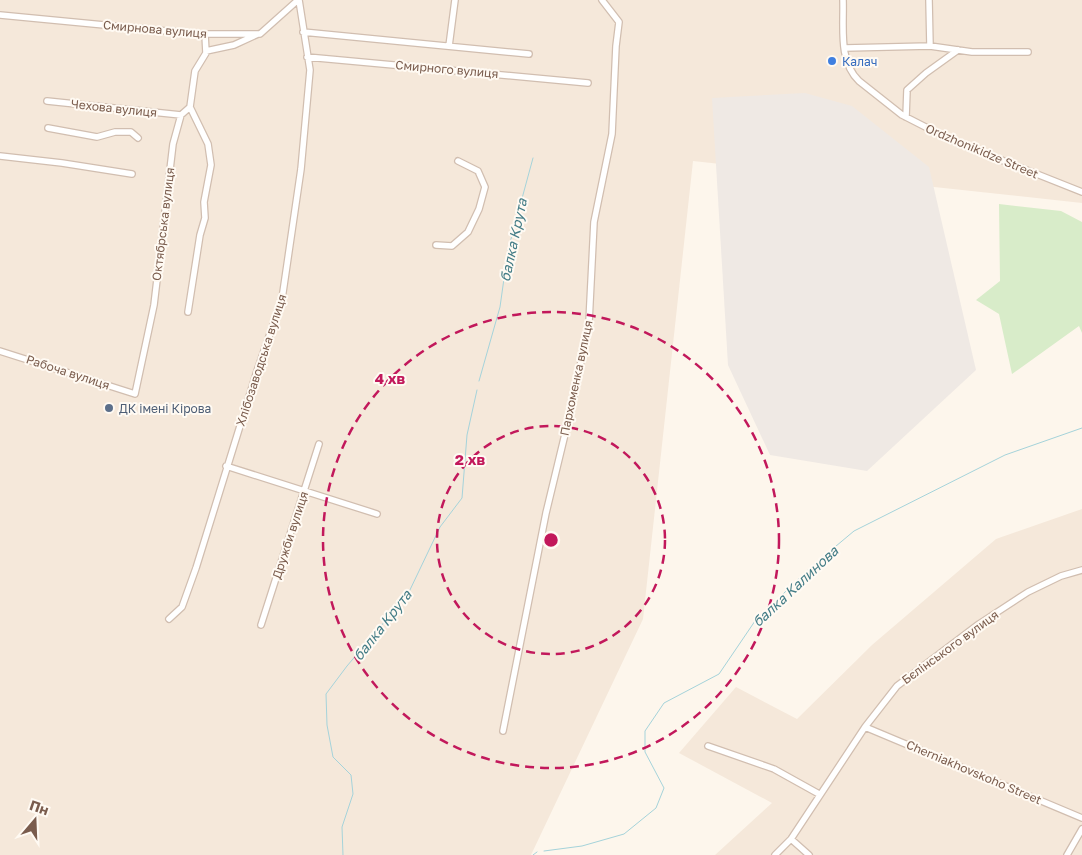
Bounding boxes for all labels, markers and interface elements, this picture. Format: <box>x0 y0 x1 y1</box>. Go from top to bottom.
street label: Смирнова вулиця <box>102 17 208 41</box>
place label: Калач <box>842 54 878 69</box>
marker: Калач <box>826 55 838 67</box>
street label: Смирного вулиця <box>395 57 499 81</box>
street label: Чехова вулиця <box>70 96 158 120</box>
street label: Ordzhonikidze Street <box>923 120 1041 182</box>
street label: Октябрська вулиця <box>149 166 177 282</box>
water label: балка Крута <box>496 196 530 283</box>
street label: Хлібозаводська вулиця <box>233 292 289 428</box>
street label: Пархоменка вулиця <box>556 319 596 437</box>
street label: Рабоча вулиця <box>24 351 112 393</box>
text: 4 хв <box>375 369 406 387</box>
place label: ДК імені Кірова <box>119 401 211 416</box>
marker: ДК імені Кірова <box>103 402 115 414</box>
text: 2 хв <box>455 450 485 468</box>
street label: Дружби вулиця <box>269 489 311 581</box>
centre of rings <box>542 531 560 549</box>
water label: балка Калинова <box>749 541 842 630</box>
water label: балка Крута <box>349 586 415 664</box>
street label: Бєлінського вулиця <box>899 607 1001 687</box>
street label: Cherniakhovskoho Street <box>904 737 1044 807</box>
north arrow <box>10 795 60 845</box>
text: Пн <box>28 796 51 818</box>

